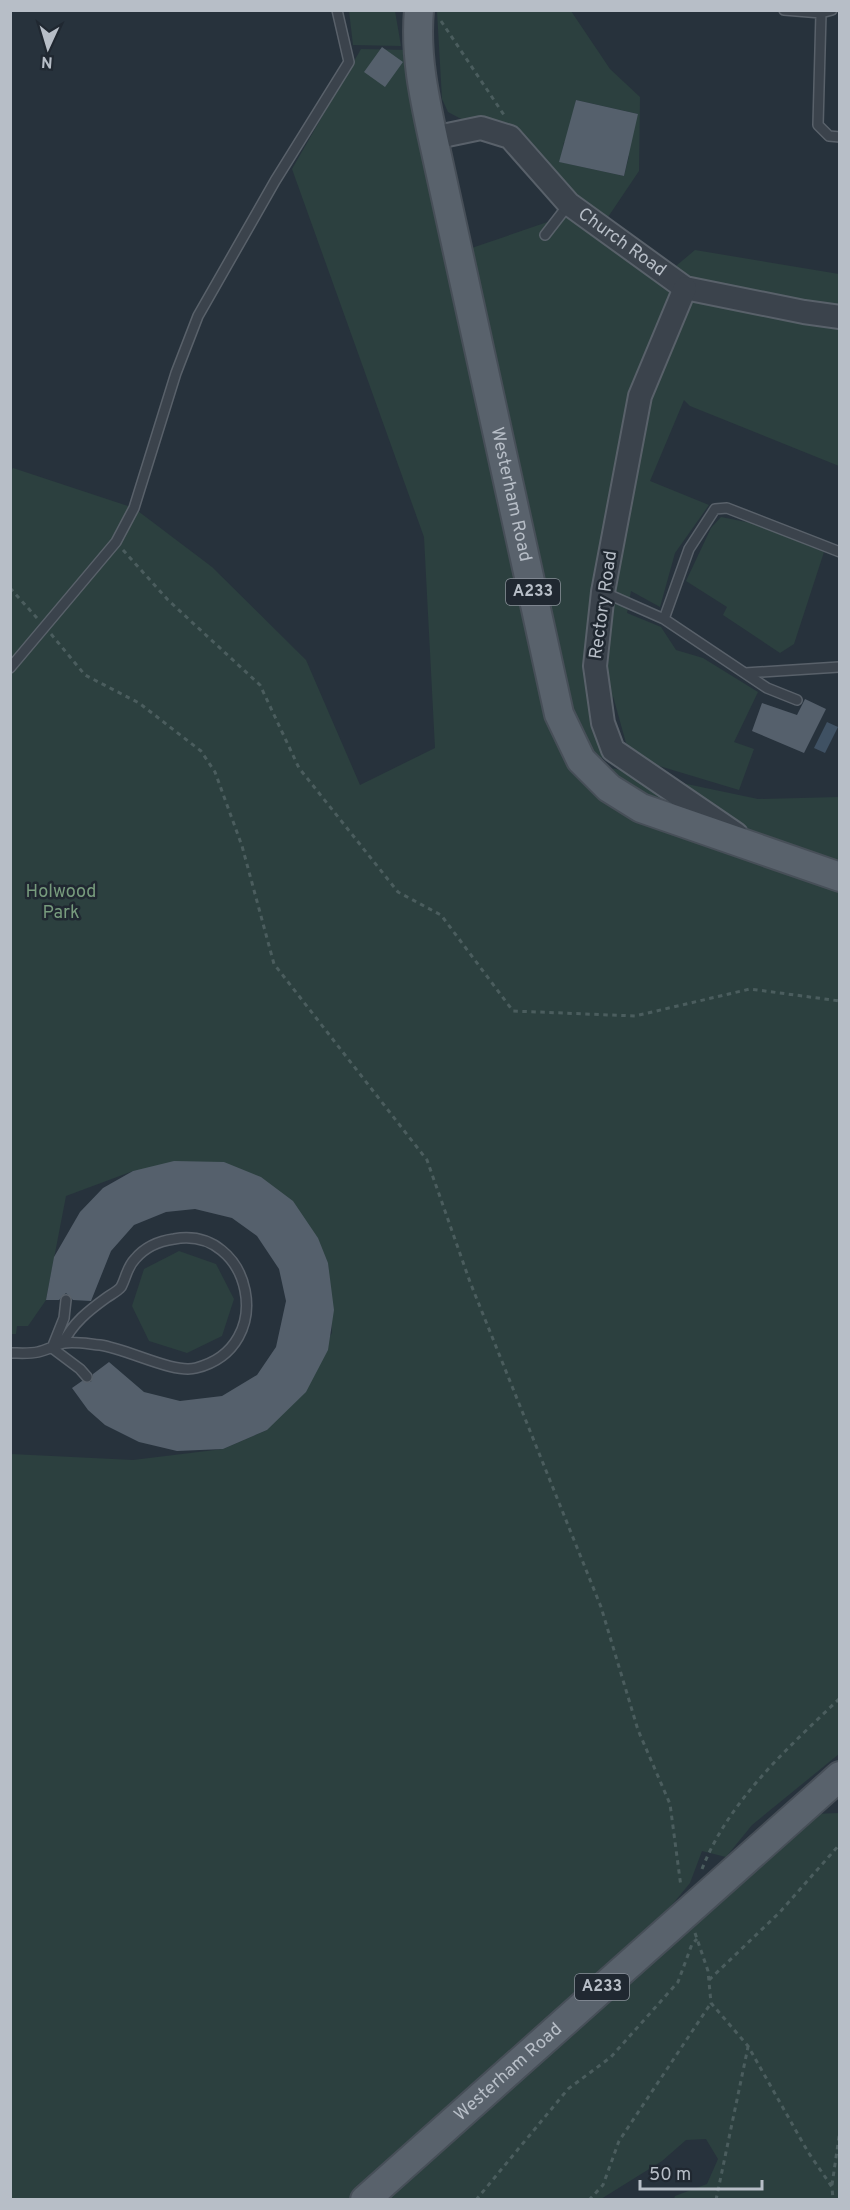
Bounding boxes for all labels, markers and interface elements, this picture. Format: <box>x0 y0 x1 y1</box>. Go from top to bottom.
north arrow <box>18 18 78 78</box>
text: N <box>41 51 54 71</box>
street label: Church Road <box>573 203 671 282</box>
street label: Westerham Road <box>485 425 537 564</box>
street label: Rectory Road <box>585 549 623 661</box>
road number: A233 <box>506 579 560 605</box>
park label: Holwood Park <box>26 881 96 925</box>
road number: A233 <box>575 1974 629 2000</box>
street label: Westerham Road <box>449 2018 567 2126</box>
scale bar <box>640 2153 762 2191</box>
text: 50 m <box>649 2164 691 2187</box>

